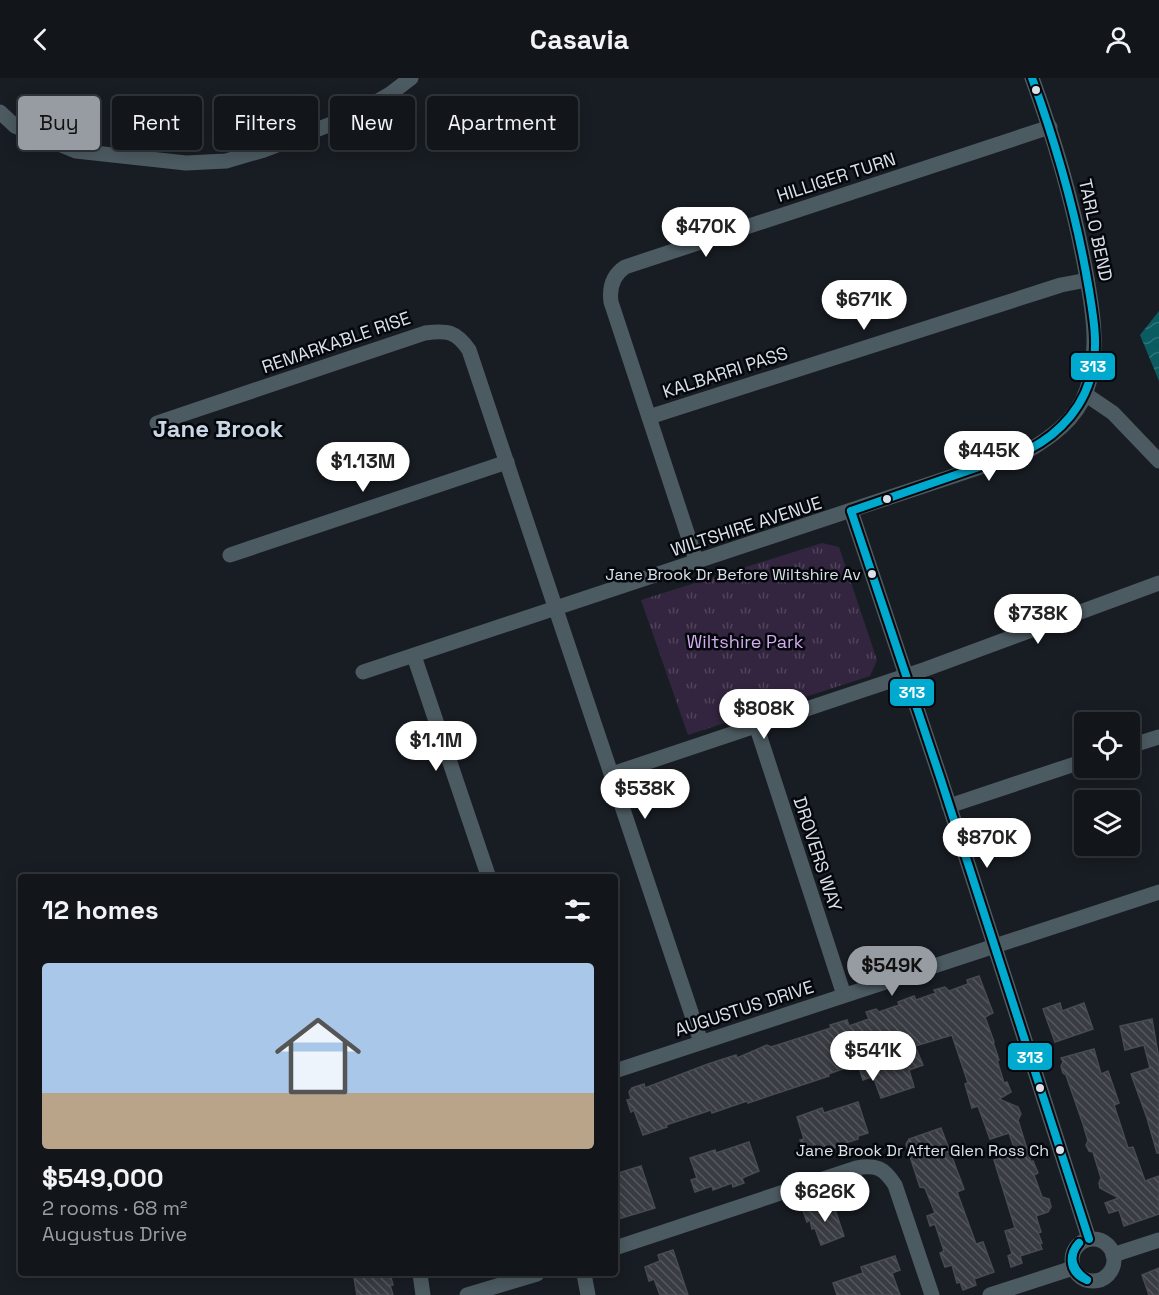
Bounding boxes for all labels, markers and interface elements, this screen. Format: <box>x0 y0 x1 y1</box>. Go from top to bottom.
text: Casavia <box>530 22 629 57</box>
icon: back <box>24 23 57 56</box>
icon: person <box>1102 23 1135 56</box>
unlabelled marker <box>1030 84 1042 96</box>
chip: Buy <box>18 96 100 150</box>
chip: Rent <box>112 96 202 150</box>
chip: Filters <box>214 96 318 150</box>
chip: New <box>330 96 415 150</box>
chip: Apartment <box>427 96 578 150</box>
street label: HILLIGER TURN <box>774 147 898 207</box>
street label: TARLO BEND <box>1074 177 1118 283</box>
pin: $470K <box>664 207 748 258</box>
text: $470K <box>676 213 736 239</box>
pin: $671K <box>822 280 906 331</box>
text: $671K <box>836 286 892 312</box>
street label: REMARKABLE RISE <box>259 306 413 378</box>
street label: KALBARRI PASS <box>660 341 790 403</box>
line badge: 313 <box>1070 352 1116 381</box>
text: 313 <box>1080 356 1106 377</box>
district label: Jane Brook <box>153 413 284 444</box>
pin: $445K <box>947 431 1031 482</box>
text: $445K <box>958 437 1020 463</box>
pin: $1.13M <box>314 442 412 493</box>
text: $1.13M <box>331 448 395 474</box>
street label: WILTSHIRE AVENUE <box>668 491 824 561</box>
unlabelled marker <box>881 493 893 505</box>
place label: Jane Brook Dr Before Wiltshire Av <box>605 564 861 585</box>
marker: Jane Brook Dr Before Wiltshire Av <box>866 568 878 580</box>
pin: $738K <box>996 594 1080 645</box>
text: $738K <box>1008 600 1068 626</box>
park label: Wiltshire Park <box>687 630 804 653</box>
line badge: 313 <box>889 678 935 707</box>
text: 313 <box>899 682 925 703</box>
pin: $808K <box>722 689 806 740</box>
text: $808K <box>733 695 795 721</box>
map controls <box>1074 712 1140 856</box>
button: locate <box>1074 712 1140 778</box>
pin: $1.1M <box>394 721 478 772</box>
text: $1.1M <box>410 727 462 753</box>
pin: $538K <box>603 769 687 820</box>
text: $538K <box>615 775 675 801</box>
button: layers <box>1074 790 1140 856</box>
street label: DROVERS WAY <box>789 794 847 914</box>
pin: $870K <box>945 818 1029 869</box>
text: $870K <box>957 824 1017 850</box>
text: 12 homes <box>42 893 159 927</box>
icon: filters <box>561 894 594 927</box>
pin: $549K <box>850 946 934 997</box>
text: $549K <box>861 952 923 978</box>
street label: AUGUSTUS DRIVE <box>672 975 816 1041</box>
icon: home <box>264 1002 372 1110</box>
pin: $541K <box>831 1031 915 1082</box>
text: $541K <box>844 1037 902 1063</box>
line badge: 313 <box>1007 1042 1053 1071</box>
text: 313 <box>1017 1047 1043 1068</box>
unlabelled marker <box>1034 1082 1046 1094</box>
place label: Jane Brook Dr After Glen Ross Ch <box>796 1140 1049 1161</box>
marker: Jane Brook Dr After Glen Ross Ch <box>1054 1144 1066 1156</box>
text: $549,000 <box>42 1161 164 1195</box>
pin: $626K <box>783 1172 867 1223</box>
text: $626K <box>794 1178 856 1204</box>
text: 2 rooms · 68 m² <box>42 1195 187 1221</box>
text: Augustus Drive <box>42 1221 187 1247</box>

